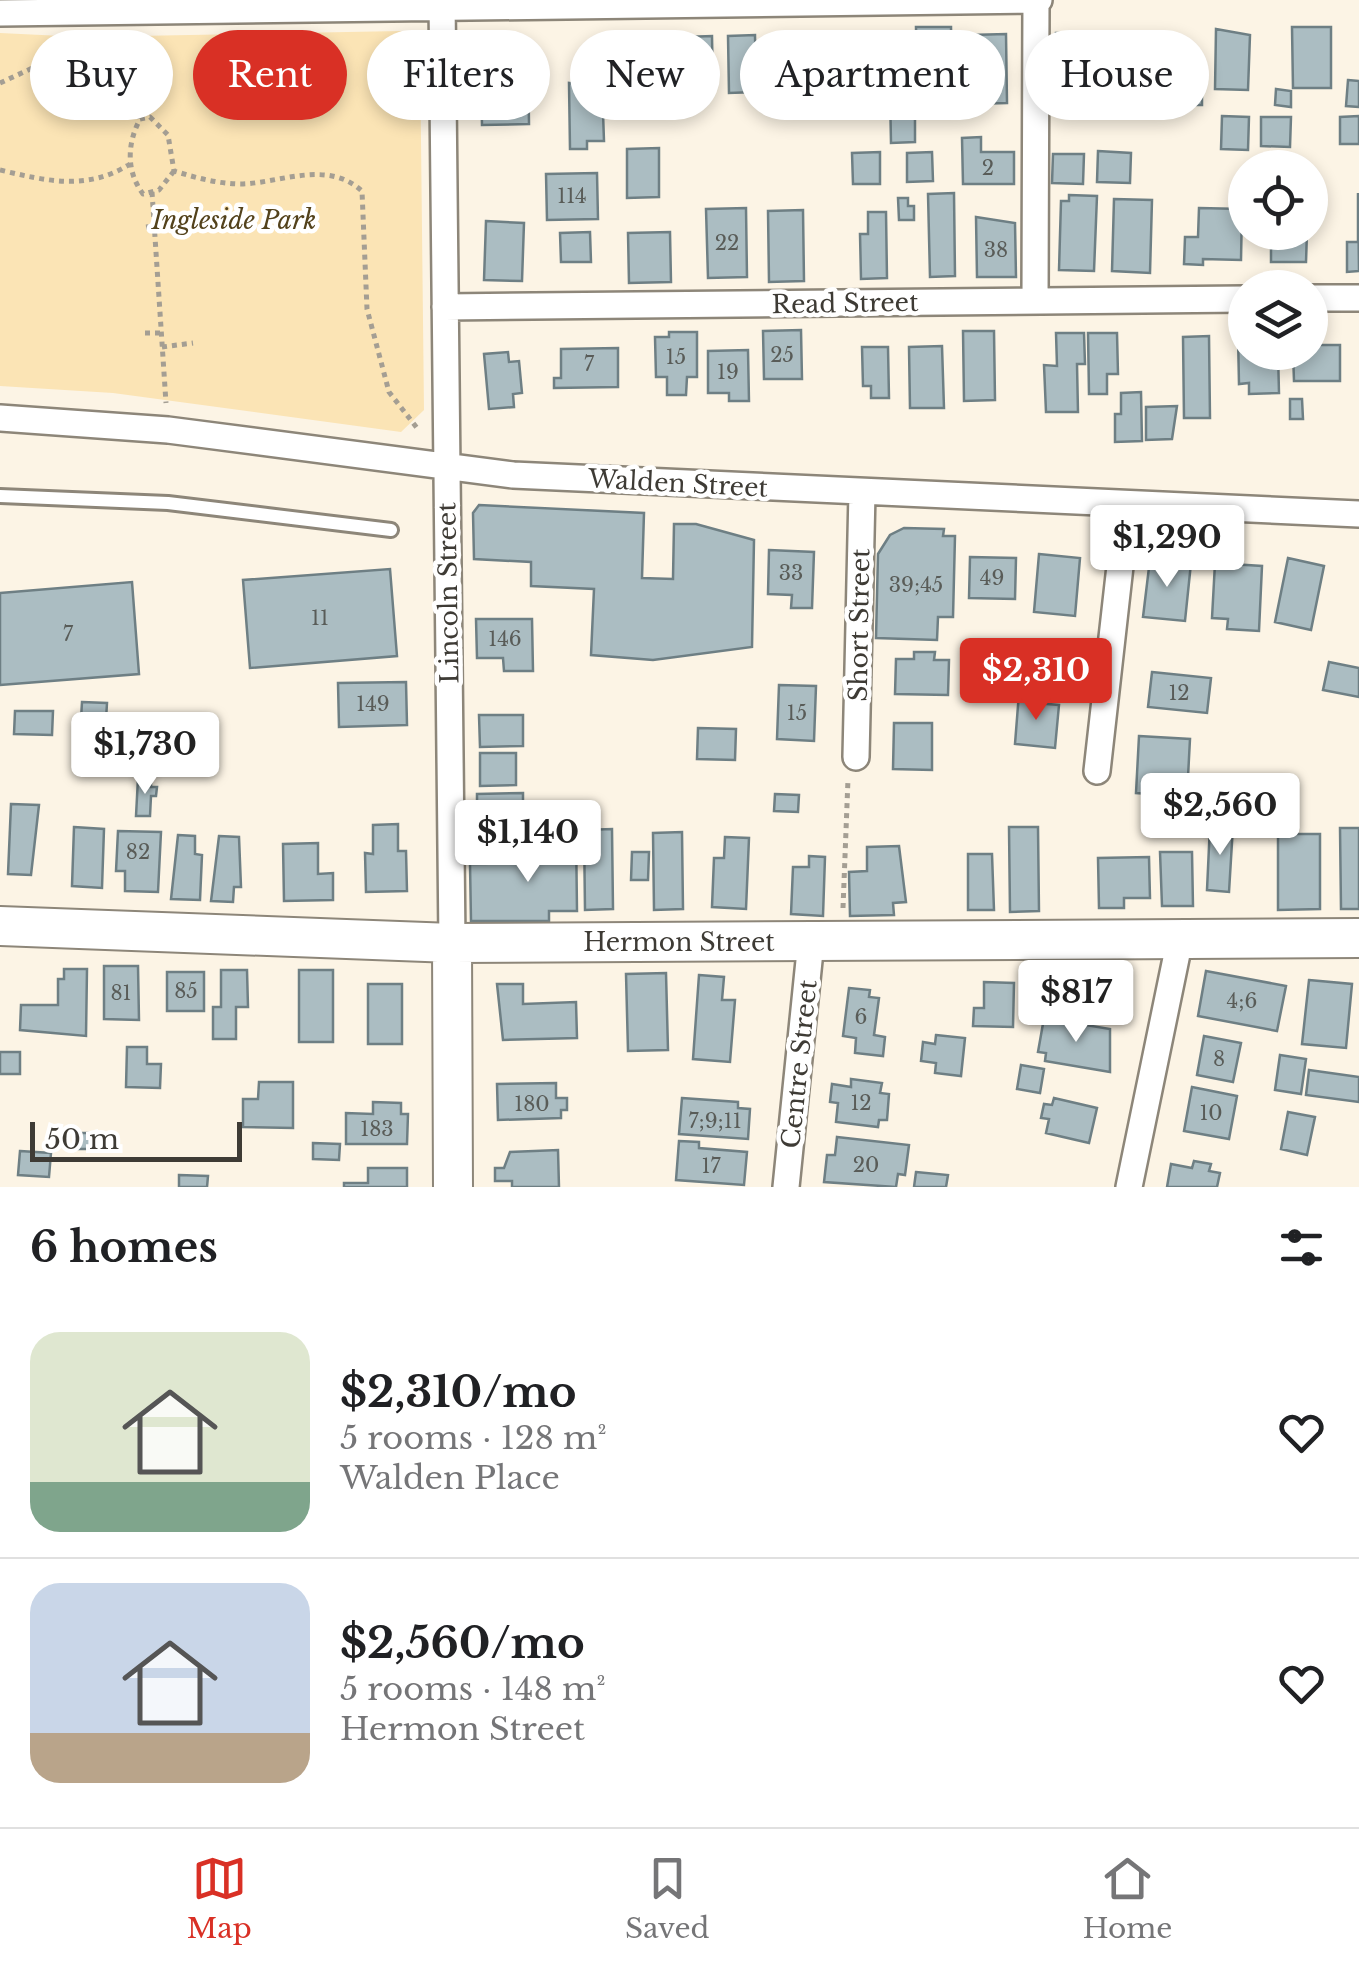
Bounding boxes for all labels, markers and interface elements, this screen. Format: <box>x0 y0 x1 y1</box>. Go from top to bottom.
chip: Buy <box>30 30 173 120</box>
chip: Rent <box>193 30 347 120</box>
chip: Filters <box>367 30 550 120</box>
chip: New <box>570 30 720 120</box>
chip: Apartment <box>740 30 1005 120</box>
chip: House <box>1025 30 1209 120</box>
map controls <box>1228 150 1328 370</box>
button: locate <box>1228 150 1328 250</box>
house number: 2 <box>982 156 994 180</box>
house number: 114 <box>557 184 587 208</box>
park label: Ingleside Park <box>151 205 316 236</box>
house number: 22 <box>715 231 739 255</box>
house number: 38 <box>984 238 1008 262</box>
button: layers <box>1228 270 1328 370</box>
street label: Read Street <box>771 287 919 320</box>
house number: 25 <box>770 343 794 367</box>
house number: 15 <box>666 345 686 369</box>
house number: 7 <box>584 352 595 376</box>
house number: 19 <box>717 360 739 384</box>
street label: Walden Street <box>586 463 769 504</box>
street label: Lincoln Street <box>431 501 466 684</box>
pin: $1,290 <box>1086 505 1248 590</box>
text: $1,290 <box>1112 517 1222 557</box>
street label: Short Street <box>843 547 876 702</box>
house number: 33 <box>779 561 803 585</box>
house number: 49 <box>980 566 1004 590</box>
house number: 39;45 <box>889 573 943 597</box>
house number: 11 <box>311 606 329 630</box>
house number: 7 <box>63 622 74 646</box>
house number: 146 <box>488 627 522 651</box>
pin: $2,310 <box>955 638 1117 723</box>
text: $2,310 <box>982 650 1090 690</box>
house number: 12 <box>1168 681 1190 705</box>
house number: 149 <box>356 692 390 716</box>
house number: 15 <box>787 701 807 725</box>
pin: $1,730 <box>64 712 226 797</box>
text: $1,730 <box>93 724 197 764</box>
pin: $2,560 <box>1139 773 1301 858</box>
text: $2,560 <box>1163 785 1277 825</box>
pin: $1,140 <box>447 800 609 885</box>
text: $1,140 <box>477 812 579 852</box>
house number: 82 <box>126 840 150 864</box>
street label: Hermon Street <box>583 927 775 958</box>
pin: $817 <box>1017 960 1135 1045</box>
text: $817 <box>1040 972 1112 1012</box>
street label: Centre Street <box>775 978 824 1150</box>
house number: 85 <box>174 979 198 1003</box>
house number: 81 <box>110 981 132 1005</box>
house number: 4;6 <box>1227 989 1257 1013</box>
house number: 6 <box>855 1005 867 1029</box>
house number: 8 <box>1213 1047 1225 1071</box>
house number: 12 <box>850 1091 872 1115</box>
house number: 180 <box>514 1092 550 1116</box>
house number: 10 <box>1199 1101 1223 1125</box>
house number: 7;9;11 <box>688 1109 742 1133</box>
scale bar <box>30 1117 242 1162</box>
house number: 183 <box>360 1117 394 1141</box>
text: 50 m <box>45 1122 119 1157</box>
house number: 20 <box>853 1153 879 1177</box>
house number: 17 <box>702 1154 721 1178</box>
icon: filters <box>1274 1220 1329 1275</box>
text: 6 homes <box>30 1221 218 1273</box>
text: $2,310/mo <box>340 1366 576 1418</box>
icon: home <box>110 1372 230 1492</box>
icon: heart <box>1274 1405 1329 1460</box>
text: 5 rooms · 128 m² <box>340 1418 607 1458</box>
text: Walden Place <box>340 1458 560 1498</box>
text: $2,560/mo <box>340 1617 585 1669</box>
icon: home <box>110 1623 230 1743</box>
icon: heart <box>1274 1656 1329 1711</box>
text: 5 rooms · 148 m² <box>340 1669 606 1709</box>
text: Hermon Street <box>340 1709 585 1749</box>
tab: Map <box>187 1851 252 1946</box>
tab: Saved <box>625 1851 709 1946</box>
tab: Home <box>1083 1851 1172 1946</box>

